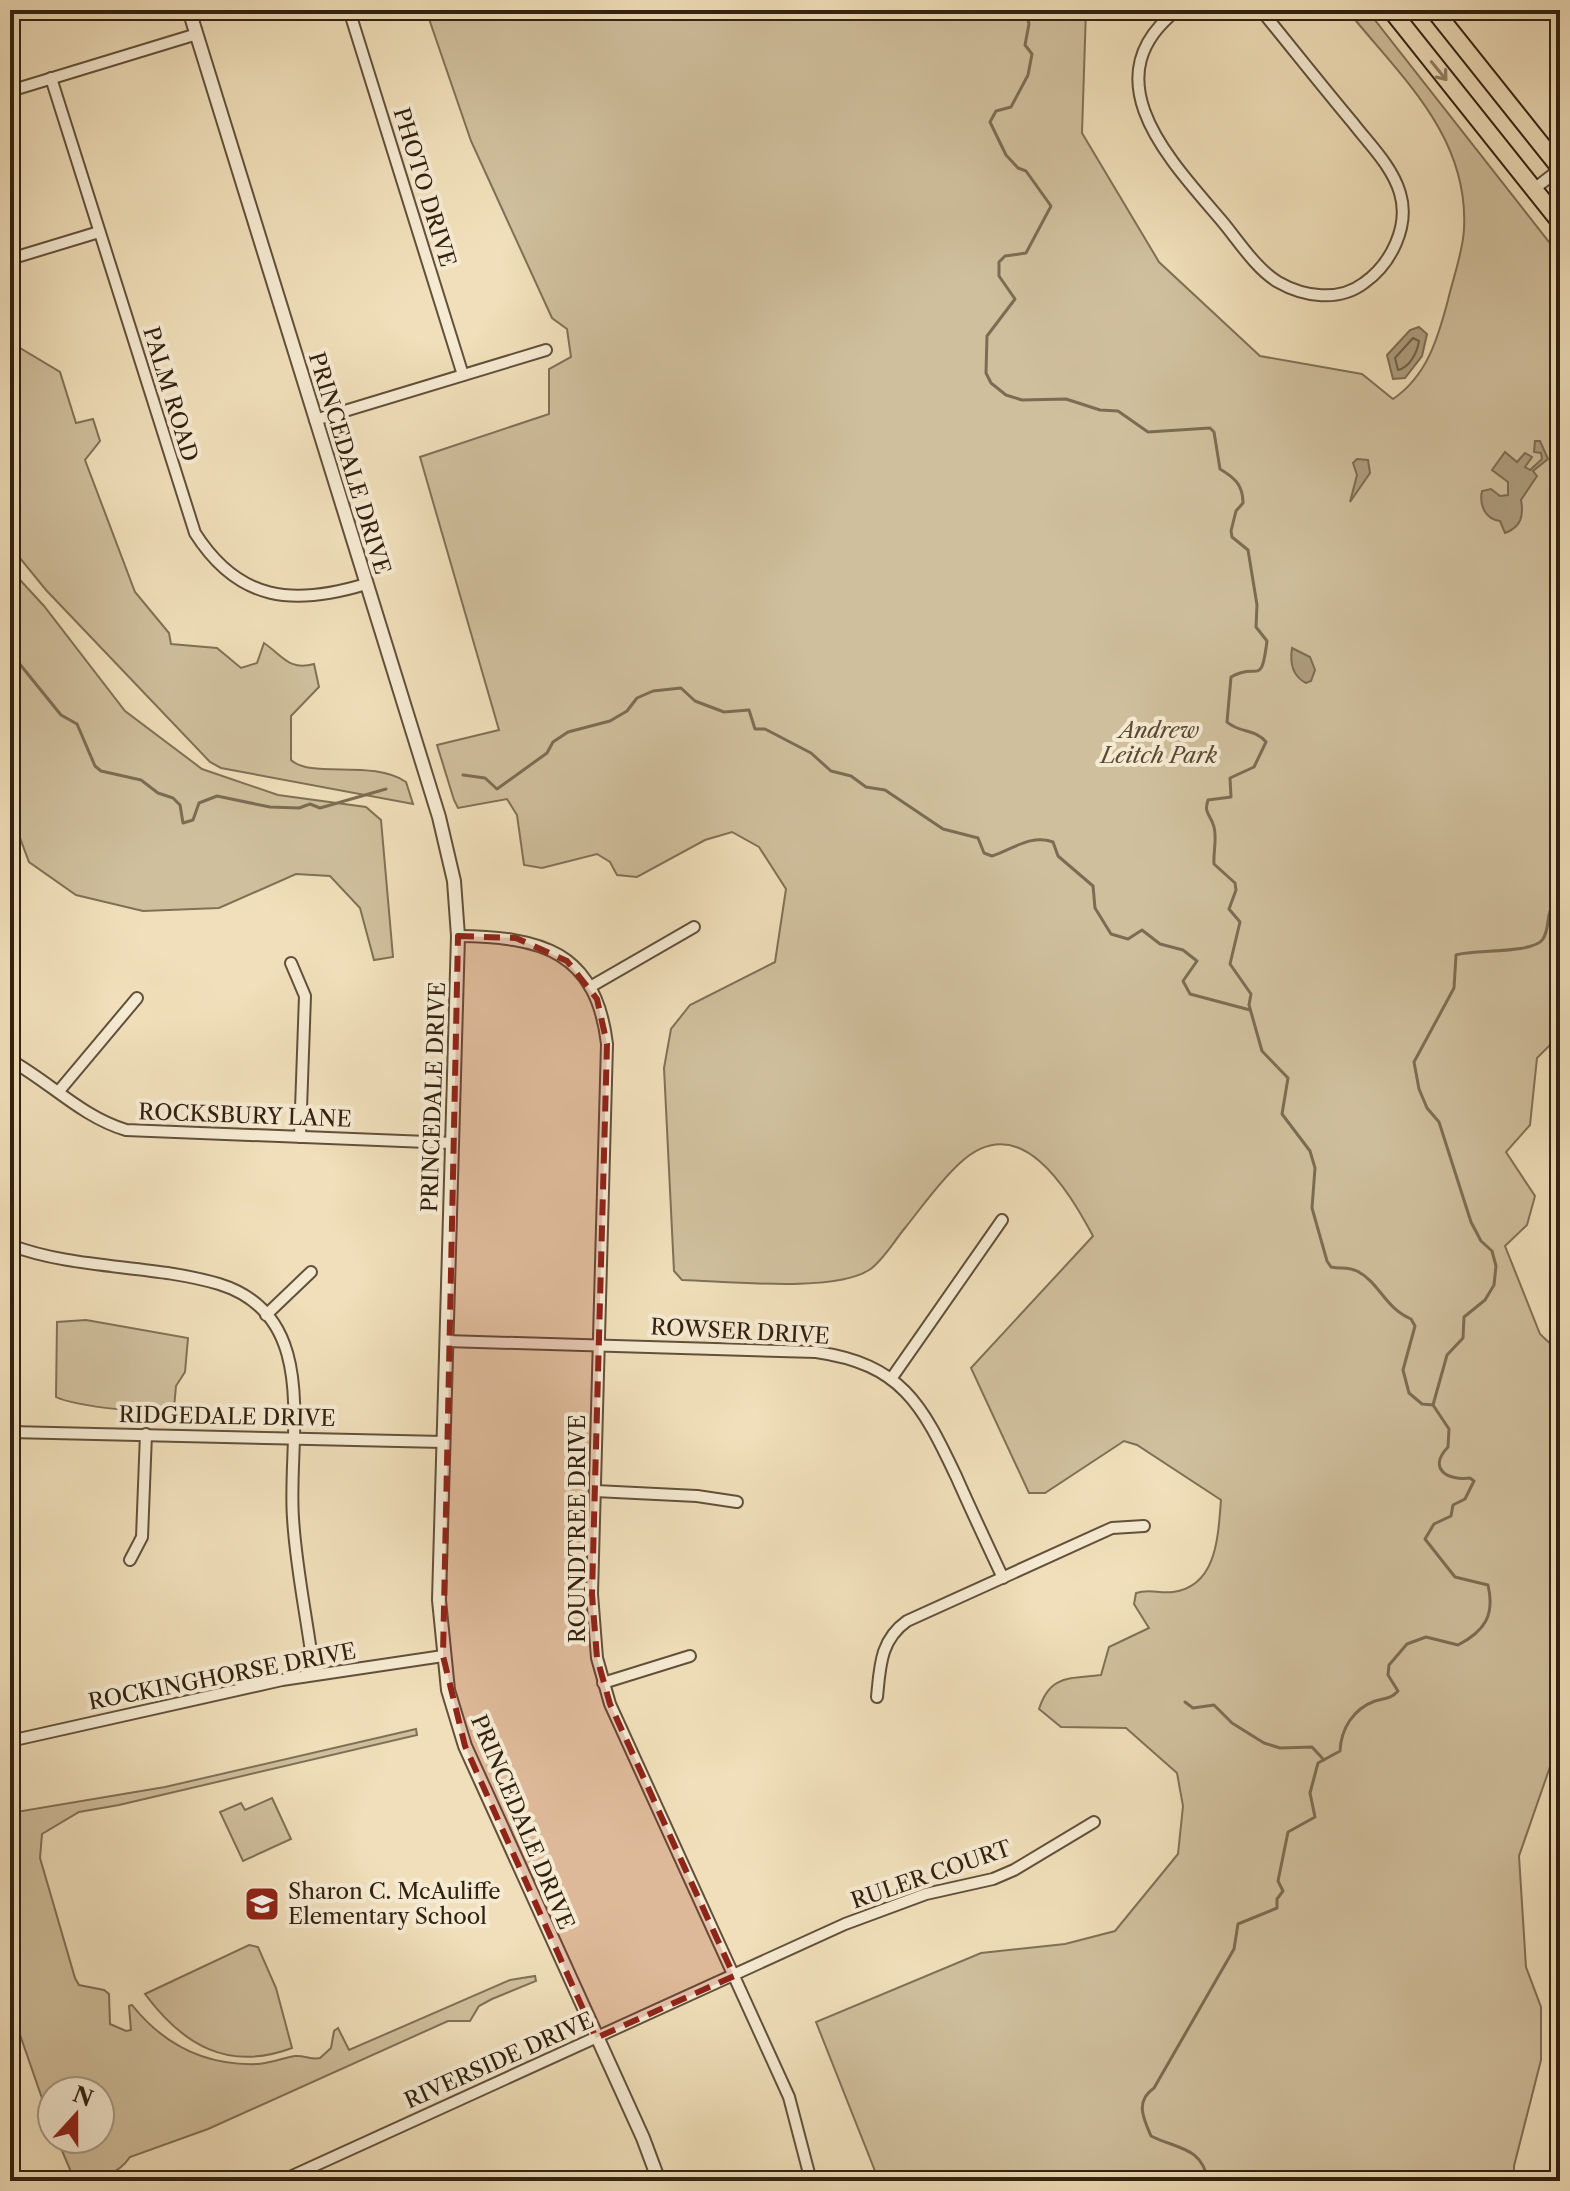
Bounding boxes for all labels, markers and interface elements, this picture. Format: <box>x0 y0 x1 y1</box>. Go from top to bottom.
one-way arrow <box>1430 60 1448 81</box>
street label: PHOTO DRIVE <box>388 104 462 270</box>
street label: PALM ROAD <box>137 323 204 465</box>
street label: PRINCEDALE DRIVE <box>303 349 396 577</box>
park label: Andrew Leitch Park <box>1099 717 1218 769</box>
street label: PRINCEDALE DRIVE <box>416 981 451 1213</box>
street label: ROCKSBURY LANE <box>138 1098 352 1133</box>
street label: ROWSER DRIVE <box>650 1313 830 1350</box>
street label: RIDGEDALE DRIVE <box>118 1401 336 1432</box>
street label: ROUNDTREE DRIVE <box>564 1415 591 1643</box>
street label: ROCKINGHORSE DRIVE <box>86 1637 358 1716</box>
street label: PRINCEDALE DRIVE <box>465 1711 580 1934</box>
street label: RULER COURT <box>848 1834 1015 1915</box>
place label: Sharon C. McAuliffe Elementary School <box>288 1878 500 1930</box>
school or university icon: Sharon C. McAuliffe Elementary School <box>243 1885 281 1923</box>
street label: RIVERSIDE DRIVE <box>400 2007 598 2114</box>
north arrow <box>36 2075 116 2155</box>
text: N <box>69 2081 97 2113</box>

